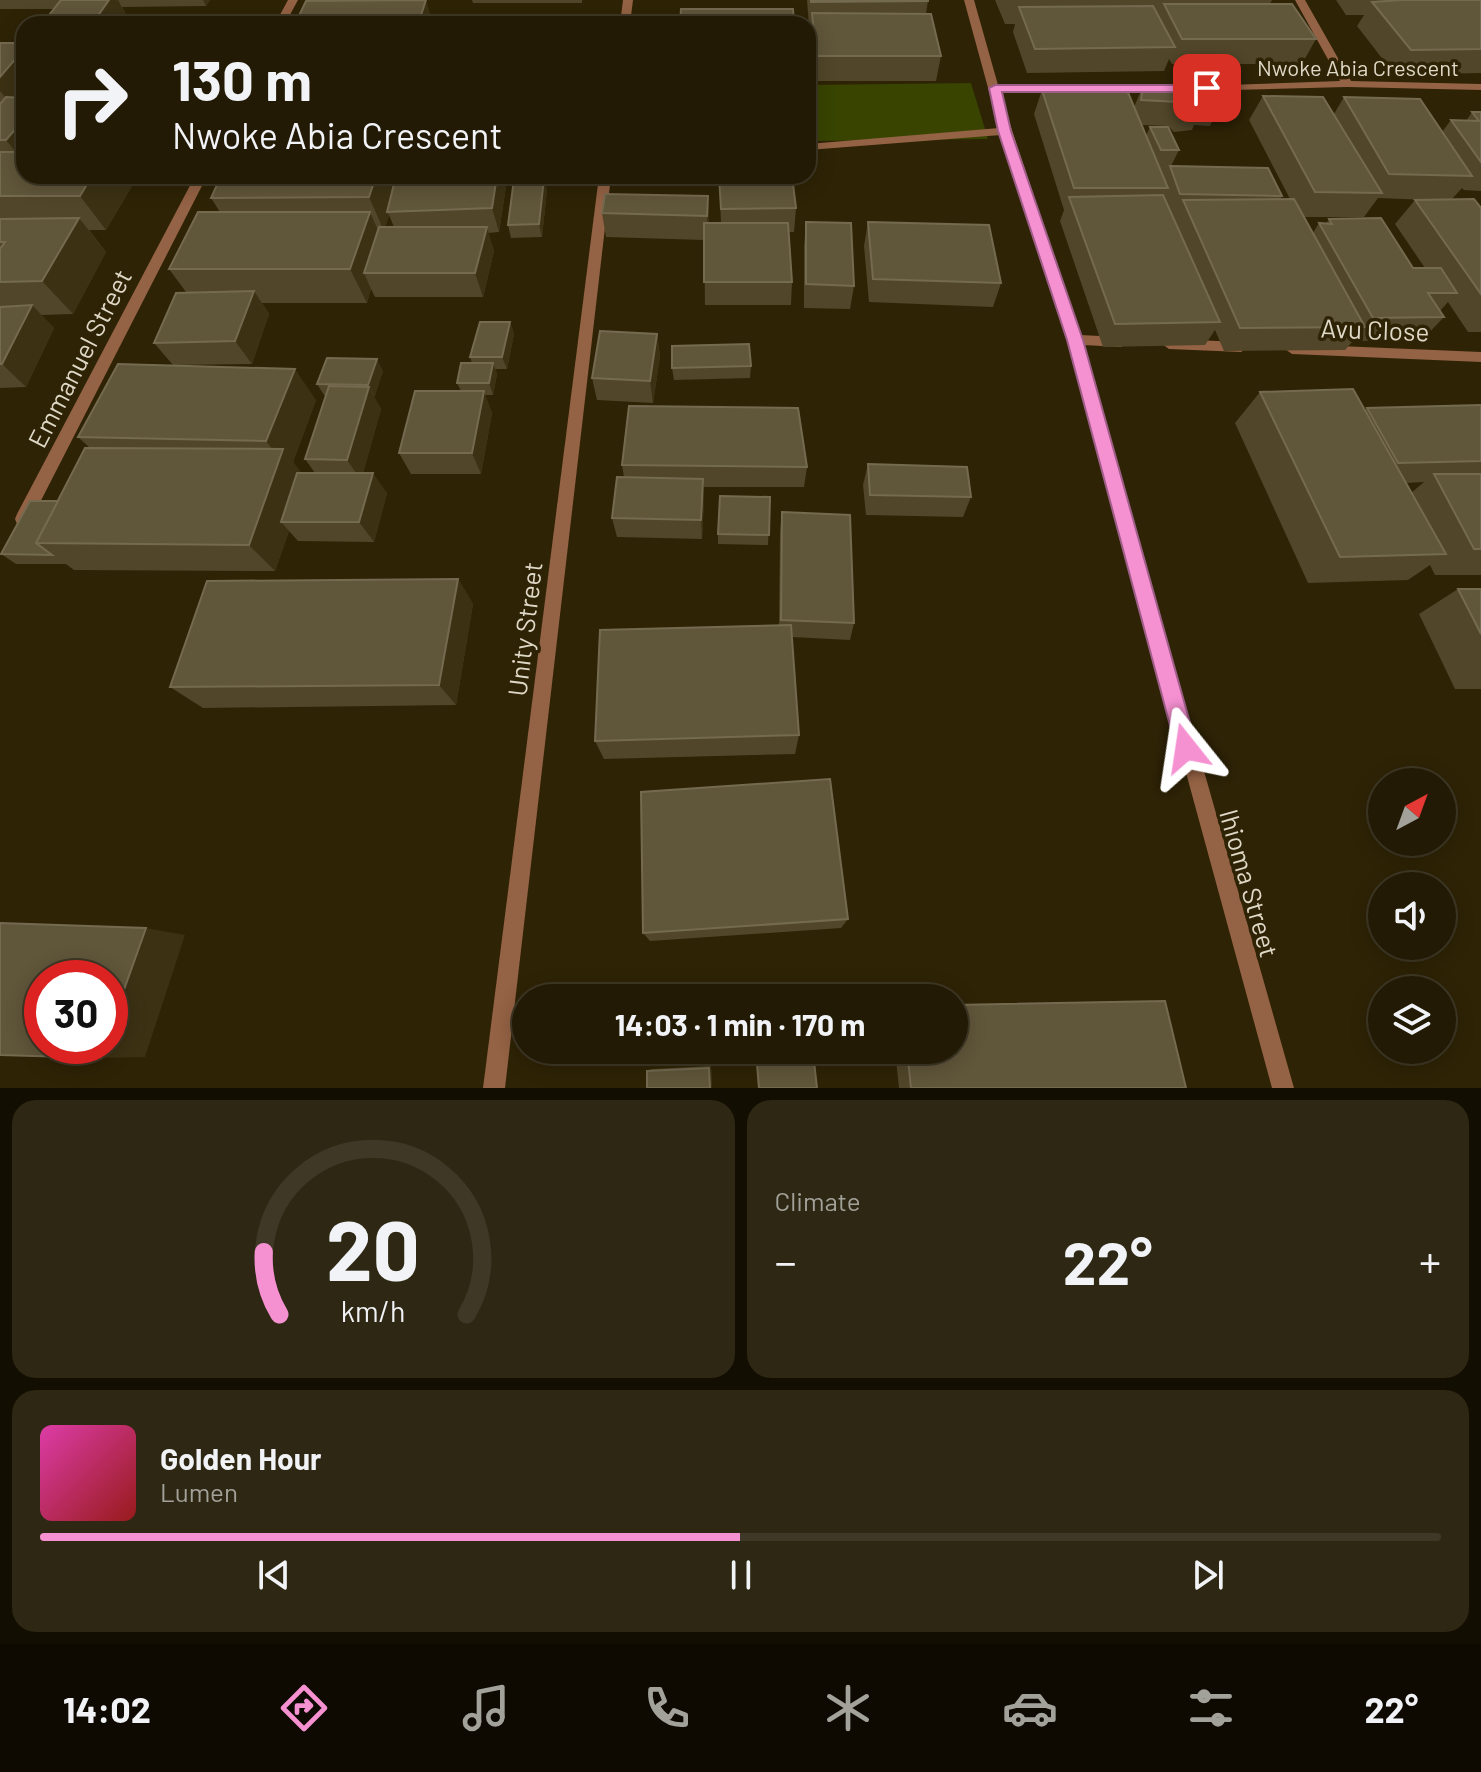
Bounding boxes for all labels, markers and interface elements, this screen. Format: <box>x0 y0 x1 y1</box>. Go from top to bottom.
text: 130 m <box>172 45 312 112</box>
icon: right <box>40 48 144 152</box>
pin <box>1173 54 1241 122</box>
street label: Nwoke Abia Crescent <box>1257 54 1459 80</box>
icon: arrive <box>1185 66 1229 110</box>
text: Nwoke Abia Crescent <box>172 113 503 156</box>
street label: Emmanuel Street <box>21 264 137 452</box>
street label: Avu Close <box>1320 312 1430 346</box>
street label: Unity Street <box>500 560 548 698</box>
position arrow <box>1144 706 1228 790</box>
north arrow <box>1368 768 1456 856</box>
map controls <box>1368 768 1456 1064</box>
street label: Ihioma Street <box>1214 805 1286 961</box>
button: sound <box>1368 872 1456 960</box>
speed limit sign: 30 <box>24 960 128 1064</box>
button: layers <box>1368 976 1456 1064</box>
text: 14:03 · 1 min · 170 m <box>615 1006 865 1042</box>
text: Climate <box>775 1185 861 1216</box>
text: 20 <box>326 1198 420 1298</box>
text: 22° <box>1063 1225 1153 1297</box>
text: − <box>775 1234 797 1287</box>
text: + <box>1419 1234 1441 1287</box>
text: km/h <box>341 1293 406 1328</box>
text: Golden Hour <box>160 1440 322 1476</box>
text: Lumen <box>160 1476 238 1507</box>
icon: previous <box>252 1553 296 1597</box>
icon: pause <box>719 1553 763 1597</box>
icon: next <box>1186 1553 1230 1597</box>
icon: directions <box>276 1680 332 1736</box>
icon: music <box>458 1680 514 1736</box>
icon: phone <box>639 1680 695 1736</box>
icon: climate <box>820 1680 876 1736</box>
icon: car <box>1002 1680 1058 1736</box>
icon: filters <box>1183 1680 1239 1736</box>
text: 14:02 <box>63 1687 151 1730</box>
text: 22° <box>1364 1687 1418 1730</box>

